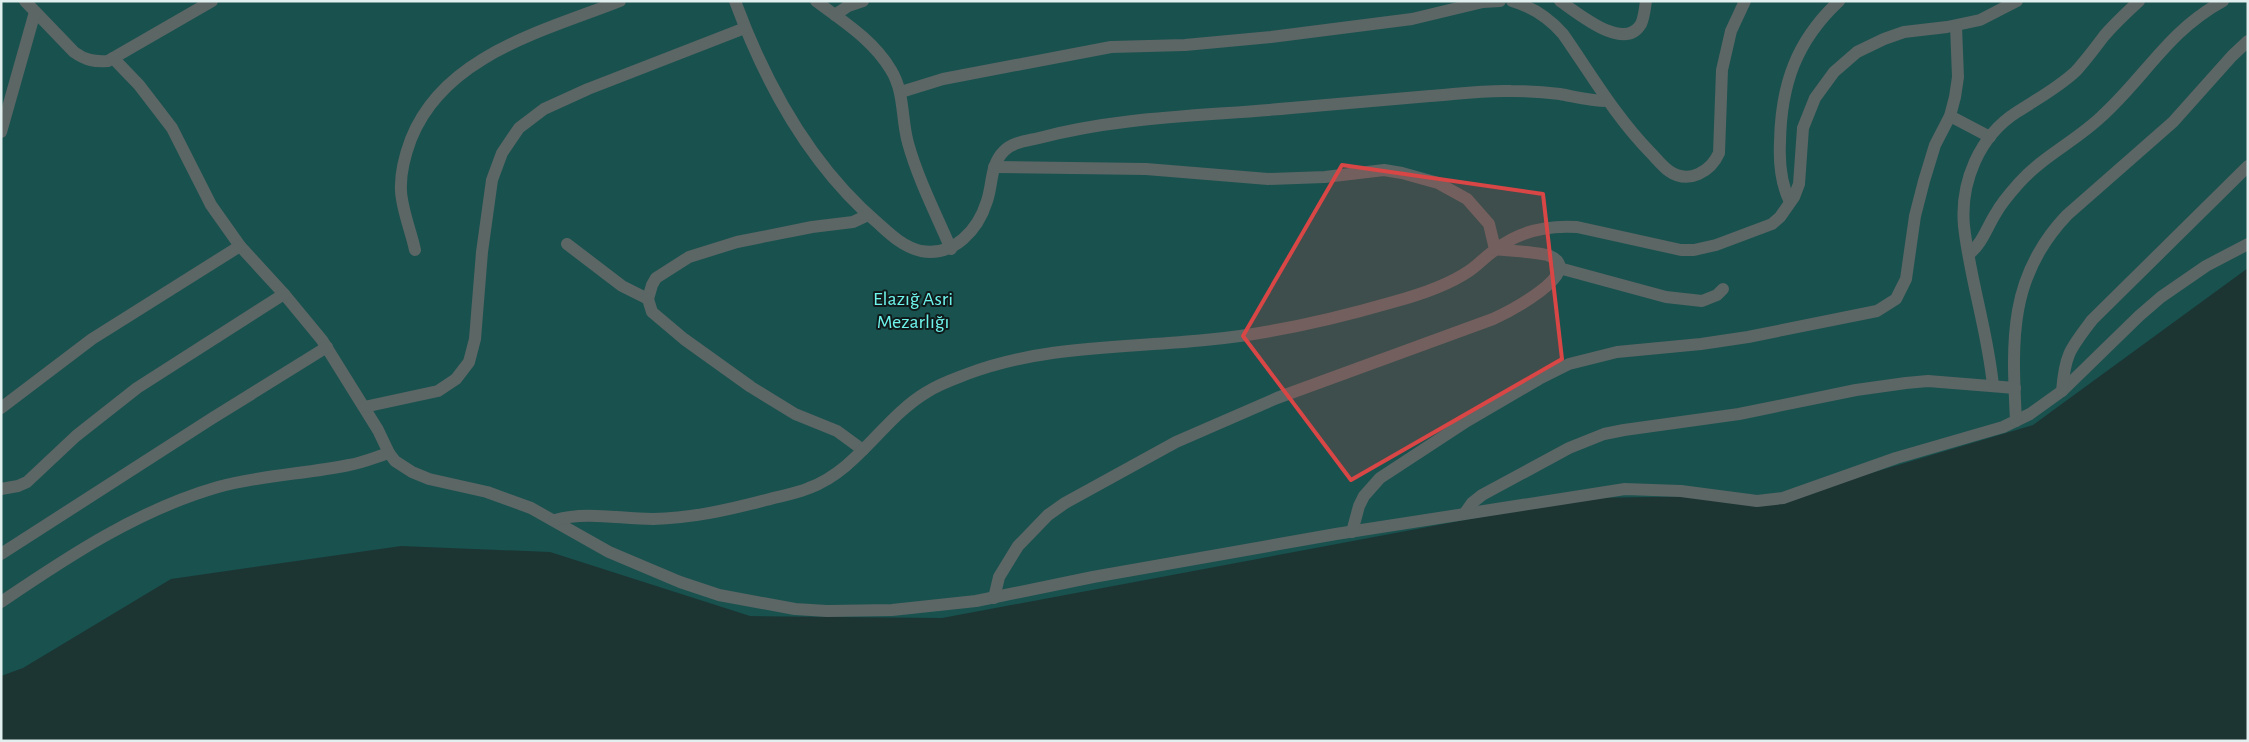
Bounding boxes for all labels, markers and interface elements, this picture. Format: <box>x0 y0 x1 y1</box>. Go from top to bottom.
park label: Elazığ Asri Mezarlığı <box>873 289 953 332</box>

